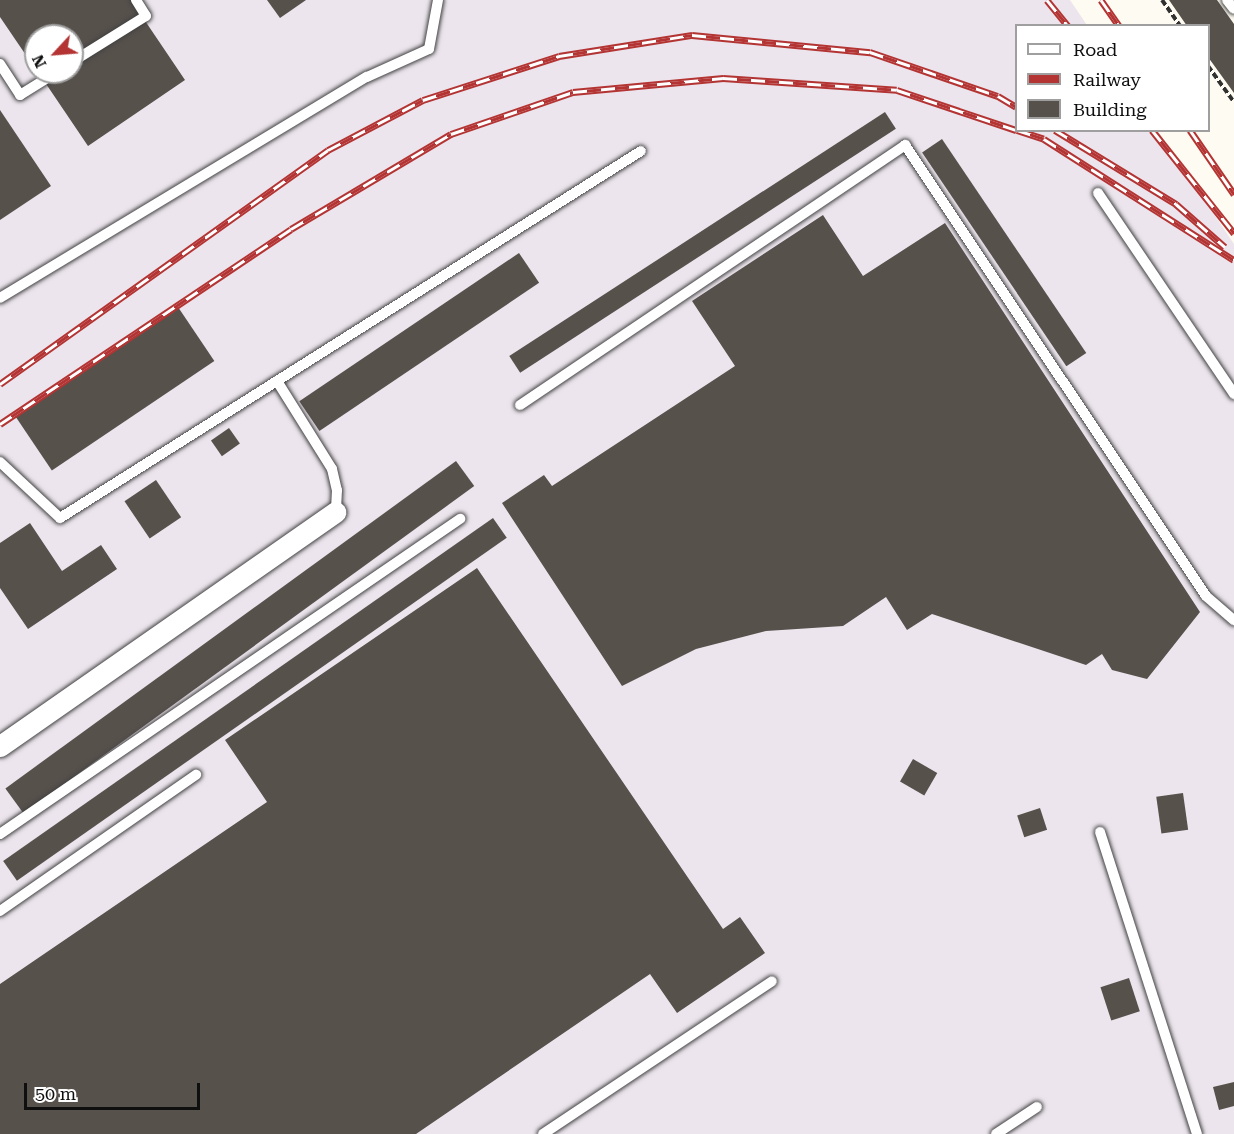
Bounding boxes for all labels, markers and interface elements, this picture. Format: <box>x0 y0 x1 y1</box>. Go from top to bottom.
north arrow <box>24 24 84 84</box>
legend <box>1015 24 1210 132</box>
text: Road <box>1073 39 1117 60</box>
text: N <box>28 52 50 71</box>
text: Railway <box>1073 69 1141 90</box>
text: Building <box>1073 99 1147 120</box>
scale bar <box>27 1071 202 1109</box>
text: 50 m <box>35 1083 76 1104</box>

